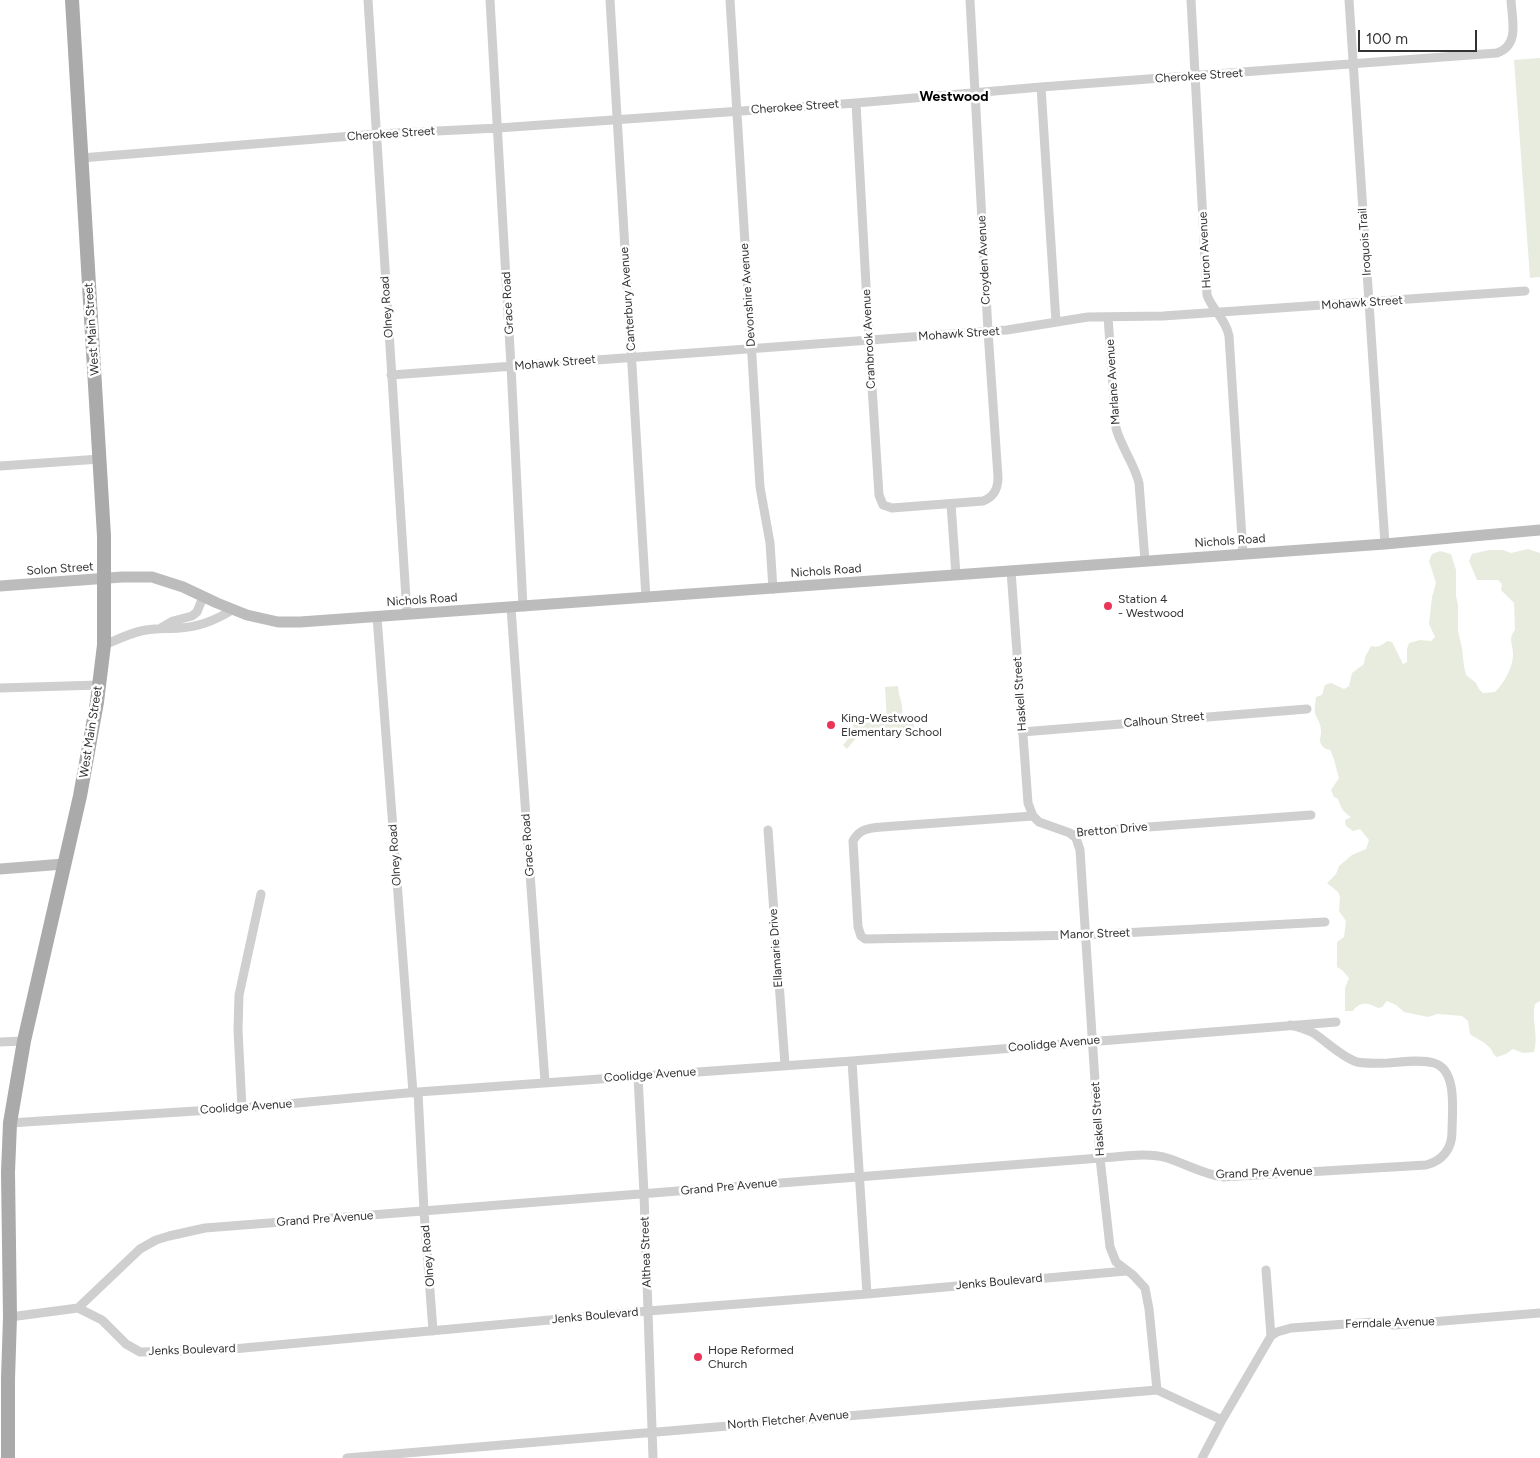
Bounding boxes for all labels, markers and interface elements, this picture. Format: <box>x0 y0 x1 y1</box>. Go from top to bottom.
scale bar <box>1360 20 1479 52</box>
text: 100 m <box>1366 30 1408 48</box>
street label: Cherokee Street <box>1154 66 1244 86</box>
district label: Westwood <box>919 89 989 105</box>
street label: Cherokee Street <box>750 97 840 117</box>
street label: Cherokee Street <box>346 124 436 144</box>
street label: Iroquois Trail <box>1355 208 1375 276</box>
street label: Huron Avenue <box>1196 211 1214 289</box>
street label: Croyden Avenue <box>974 215 994 305</box>
street label: Devonshire Avenue <box>737 243 759 347</box>
street label: Canterbury Avenue <box>617 247 639 351</box>
street label: Grace Road <box>499 271 517 335</box>
street label: Olney Road <box>378 276 396 338</box>
street label: West Main Street <box>82 282 102 376</box>
street label: Cranbrook Avenue <box>859 289 879 389</box>
street label: Mohawk Street <box>1321 293 1403 313</box>
street label: Mohawk Street <box>918 324 1000 344</box>
street label: Marlane Avenue <box>1103 339 1123 425</box>
street label: Mohawk Street <box>514 352 596 374</box>
street label: Nichols Road <box>1194 531 1266 551</box>
street label: Solon Street <box>26 559 94 579</box>
street label: Nichols Road <box>790 561 862 581</box>
street label: Nichols Road <box>386 590 458 610</box>
place label: Station 4 - Westwood <box>1118 592 1184 620</box>
marker: Station 4 - Westwood <box>1102 600 1114 612</box>
street label: Haskell Street <box>1010 656 1030 732</box>
street label: West Main Street <box>77 685 105 779</box>
street label: Calhoun Street <box>1123 709 1205 731</box>
place label: King-Westwood Elementary School <box>841 711 942 739</box>
marker: King-Westwood Elementary School <box>825 719 837 731</box>
street label: Grace Road <box>519 813 537 877</box>
street label: Bretton Drive <box>1076 820 1148 840</box>
street label: Olney Road <box>386 824 404 886</box>
street label: Ellamarie Drive <box>766 908 786 988</box>
street label: Manor Street <box>1059 926 1131 942</box>
street label: Coolidge Avenue <box>1007 1033 1101 1055</box>
street label: Coolidge Avenue <box>604 1065 696 1085</box>
street label: Haskell Street <box>1088 1081 1108 1157</box>
street label: Coolidge Avenue <box>200 1097 292 1117</box>
street label: Grand Pre Avenue <box>1215 1164 1313 1182</box>
street label: Grand Pre Avenue <box>680 1176 778 1198</box>
street label: Grand Pre Avenue <box>276 1208 374 1230</box>
street label: Althea Street <box>638 1216 654 1288</box>
street label: Olney Road <box>418 1225 438 1287</box>
street label: Jenks Boulevard <box>955 1271 1043 1293</box>
street label: Jenks Boulevard <box>551 1305 639 1327</box>
street label: Ferndale Avenue <box>1345 1314 1435 1332</box>
street label: Jenks Boulevard <box>148 1341 236 1359</box>
place label: Hope Reformed Church <box>708 1343 794 1371</box>
marker: Hope Reformed Church <box>692 1351 704 1363</box>
street label: North Fletcher Avenue <box>727 1408 849 1432</box>

